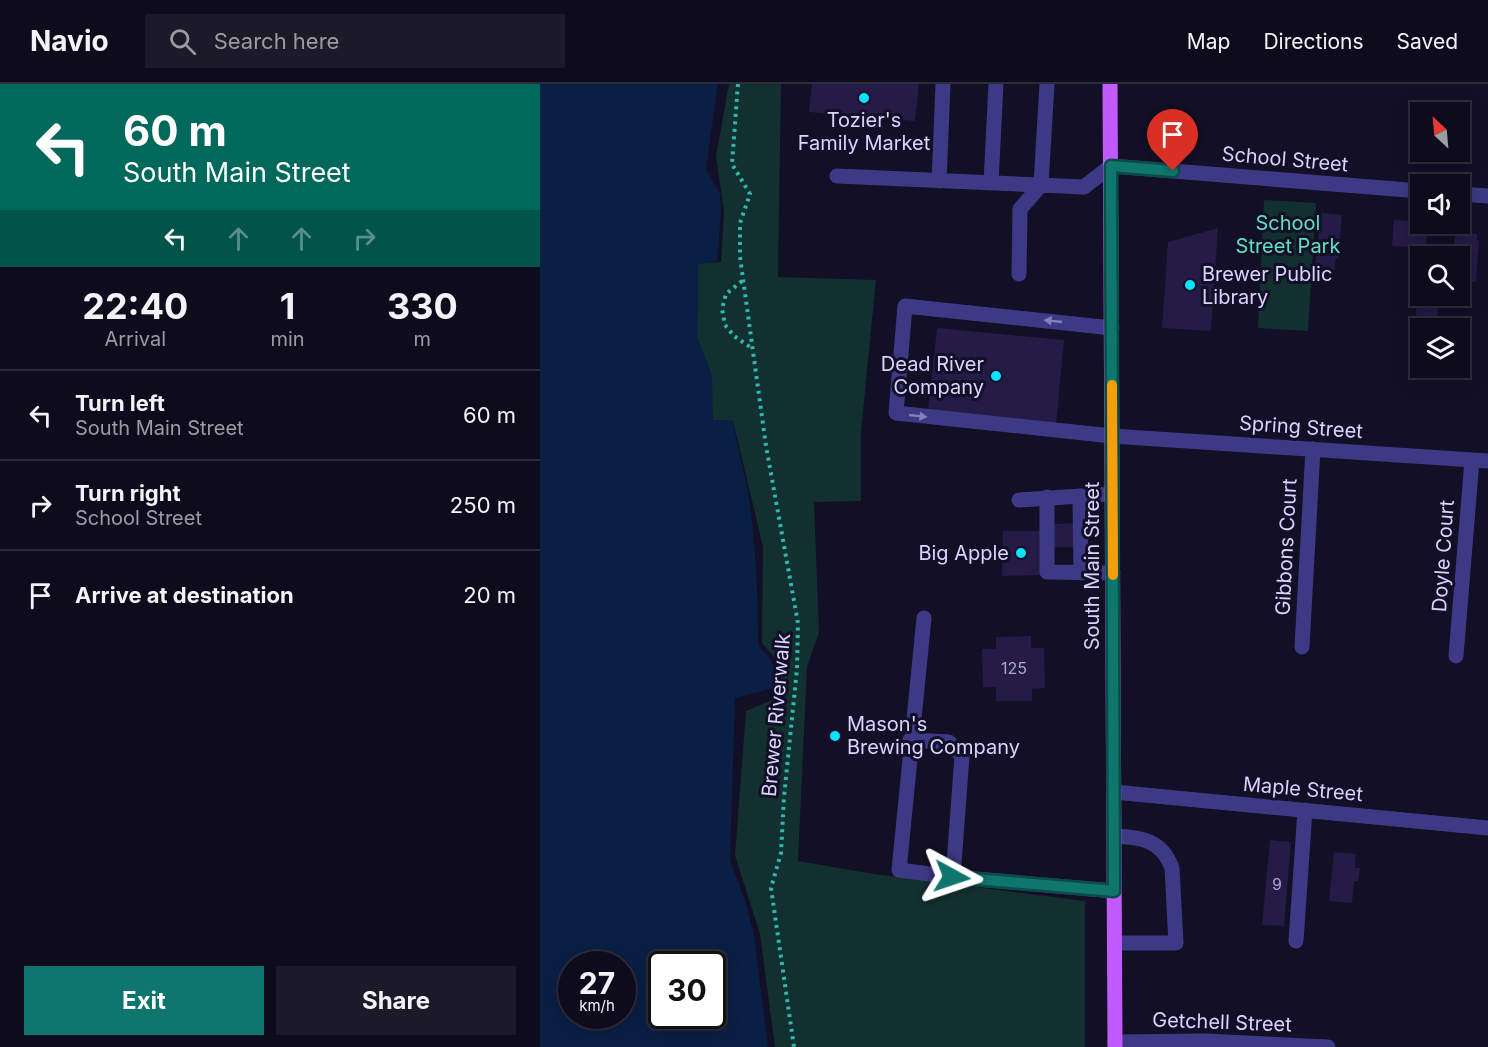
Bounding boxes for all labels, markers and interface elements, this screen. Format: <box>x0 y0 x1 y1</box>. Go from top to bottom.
search box <box>145 14 565 68</box>
text: Navio <box>30 24 109 58</box>
icon: search <box>166 25 199 58</box>
text: Search here <box>214 28 339 54</box>
text: Map <box>1187 29 1230 54</box>
text: Directions <box>1263 29 1364 54</box>
text: Saved <box>1397 29 1458 54</box>
marker: Tozier's Family Market <box>857 91 871 105</box>
north arrow <box>1410 102 1470 162</box>
map controls <box>1410 102 1470 378</box>
text: 60 m <box>123 105 227 156</box>
icon: left <box>24 108 102 186</box>
place label: Tozier's Family Market <box>798 108 931 155</box>
pin <box>1147 109 1198 171</box>
icon: arrive <box>1156 118 1189 151</box>
street label: School Street <box>1221 142 1350 177</box>
text: South Main Street <box>123 156 351 189</box>
button: sound <box>1410 174 1470 234</box>
park label: School Street Park <box>1236 211 1340 258</box>
icon: left <box>159 222 192 255</box>
icon: ahead <box>222 222 255 255</box>
icon: ahead <box>285 222 318 255</box>
icon: right <box>348 222 381 255</box>
button: search <box>1410 246 1470 306</box>
place label: Brewer Public Library <box>1202 262 1332 309</box>
marker: Brewer Public Library <box>1183 278 1197 292</box>
text: 22:40 <box>82 284 188 328</box>
text: 1 <box>280 284 295 328</box>
text: 330 <box>387 284 458 328</box>
one-way arrow <box>1044 317 1063 326</box>
button: layers <box>1410 318 1470 378</box>
text: Arrival <box>104 327 166 351</box>
text: min <box>271 327 305 351</box>
text: m <box>414 327 431 351</box>
place label: Dead River Company <box>881 352 984 399</box>
marker: Dead River Company <box>989 369 1003 383</box>
text: Turn left <box>75 390 165 416</box>
icon: left <box>24 399 57 432</box>
text: 60 m <box>463 402 516 428</box>
one-way arrow <box>908 411 927 421</box>
street label: Spring Street <box>1238 411 1364 443</box>
text: South Main Street <box>75 416 244 440</box>
street label: Gibbons Court <box>1270 477 1302 616</box>
text: Turn right <box>75 480 181 506</box>
street label: South Main Street <box>1080 481 1104 650</box>
icon: right <box>24 489 57 522</box>
text: 250 m <box>450 492 516 518</box>
street label: Doyle Court <box>1427 499 1459 613</box>
text: School Street <box>75 506 202 530</box>
place label: Big Apple <box>918 541 1009 565</box>
marker: Big Apple <box>1014 546 1028 560</box>
icon: arrive <box>24 579 57 612</box>
text: Arrive at destination <box>75 582 294 608</box>
text: 20 m <box>463 582 516 608</box>
street label: Brewer Riverwalk <box>757 632 795 798</box>
house number: 125 <box>1001 658 1027 678</box>
place label: Mason's Brewing Company <box>847 712 1020 759</box>
marker: Mason's Brewing Company <box>828 729 842 743</box>
street label: Maple Street <box>1242 772 1364 806</box>
position arrow <box>920 845 984 909</box>
house number: 9 <box>1272 874 1282 894</box>
speed limit sign: 30 <box>648 951 726 1029</box>
text: 27 <box>579 965 615 1001</box>
button: Exit <box>24 966 264 1035</box>
button: Share <box>276 966 516 1035</box>
text: km/h <box>579 996 615 1015</box>
street label: Getchell Street <box>1152 1008 1293 1036</box>

